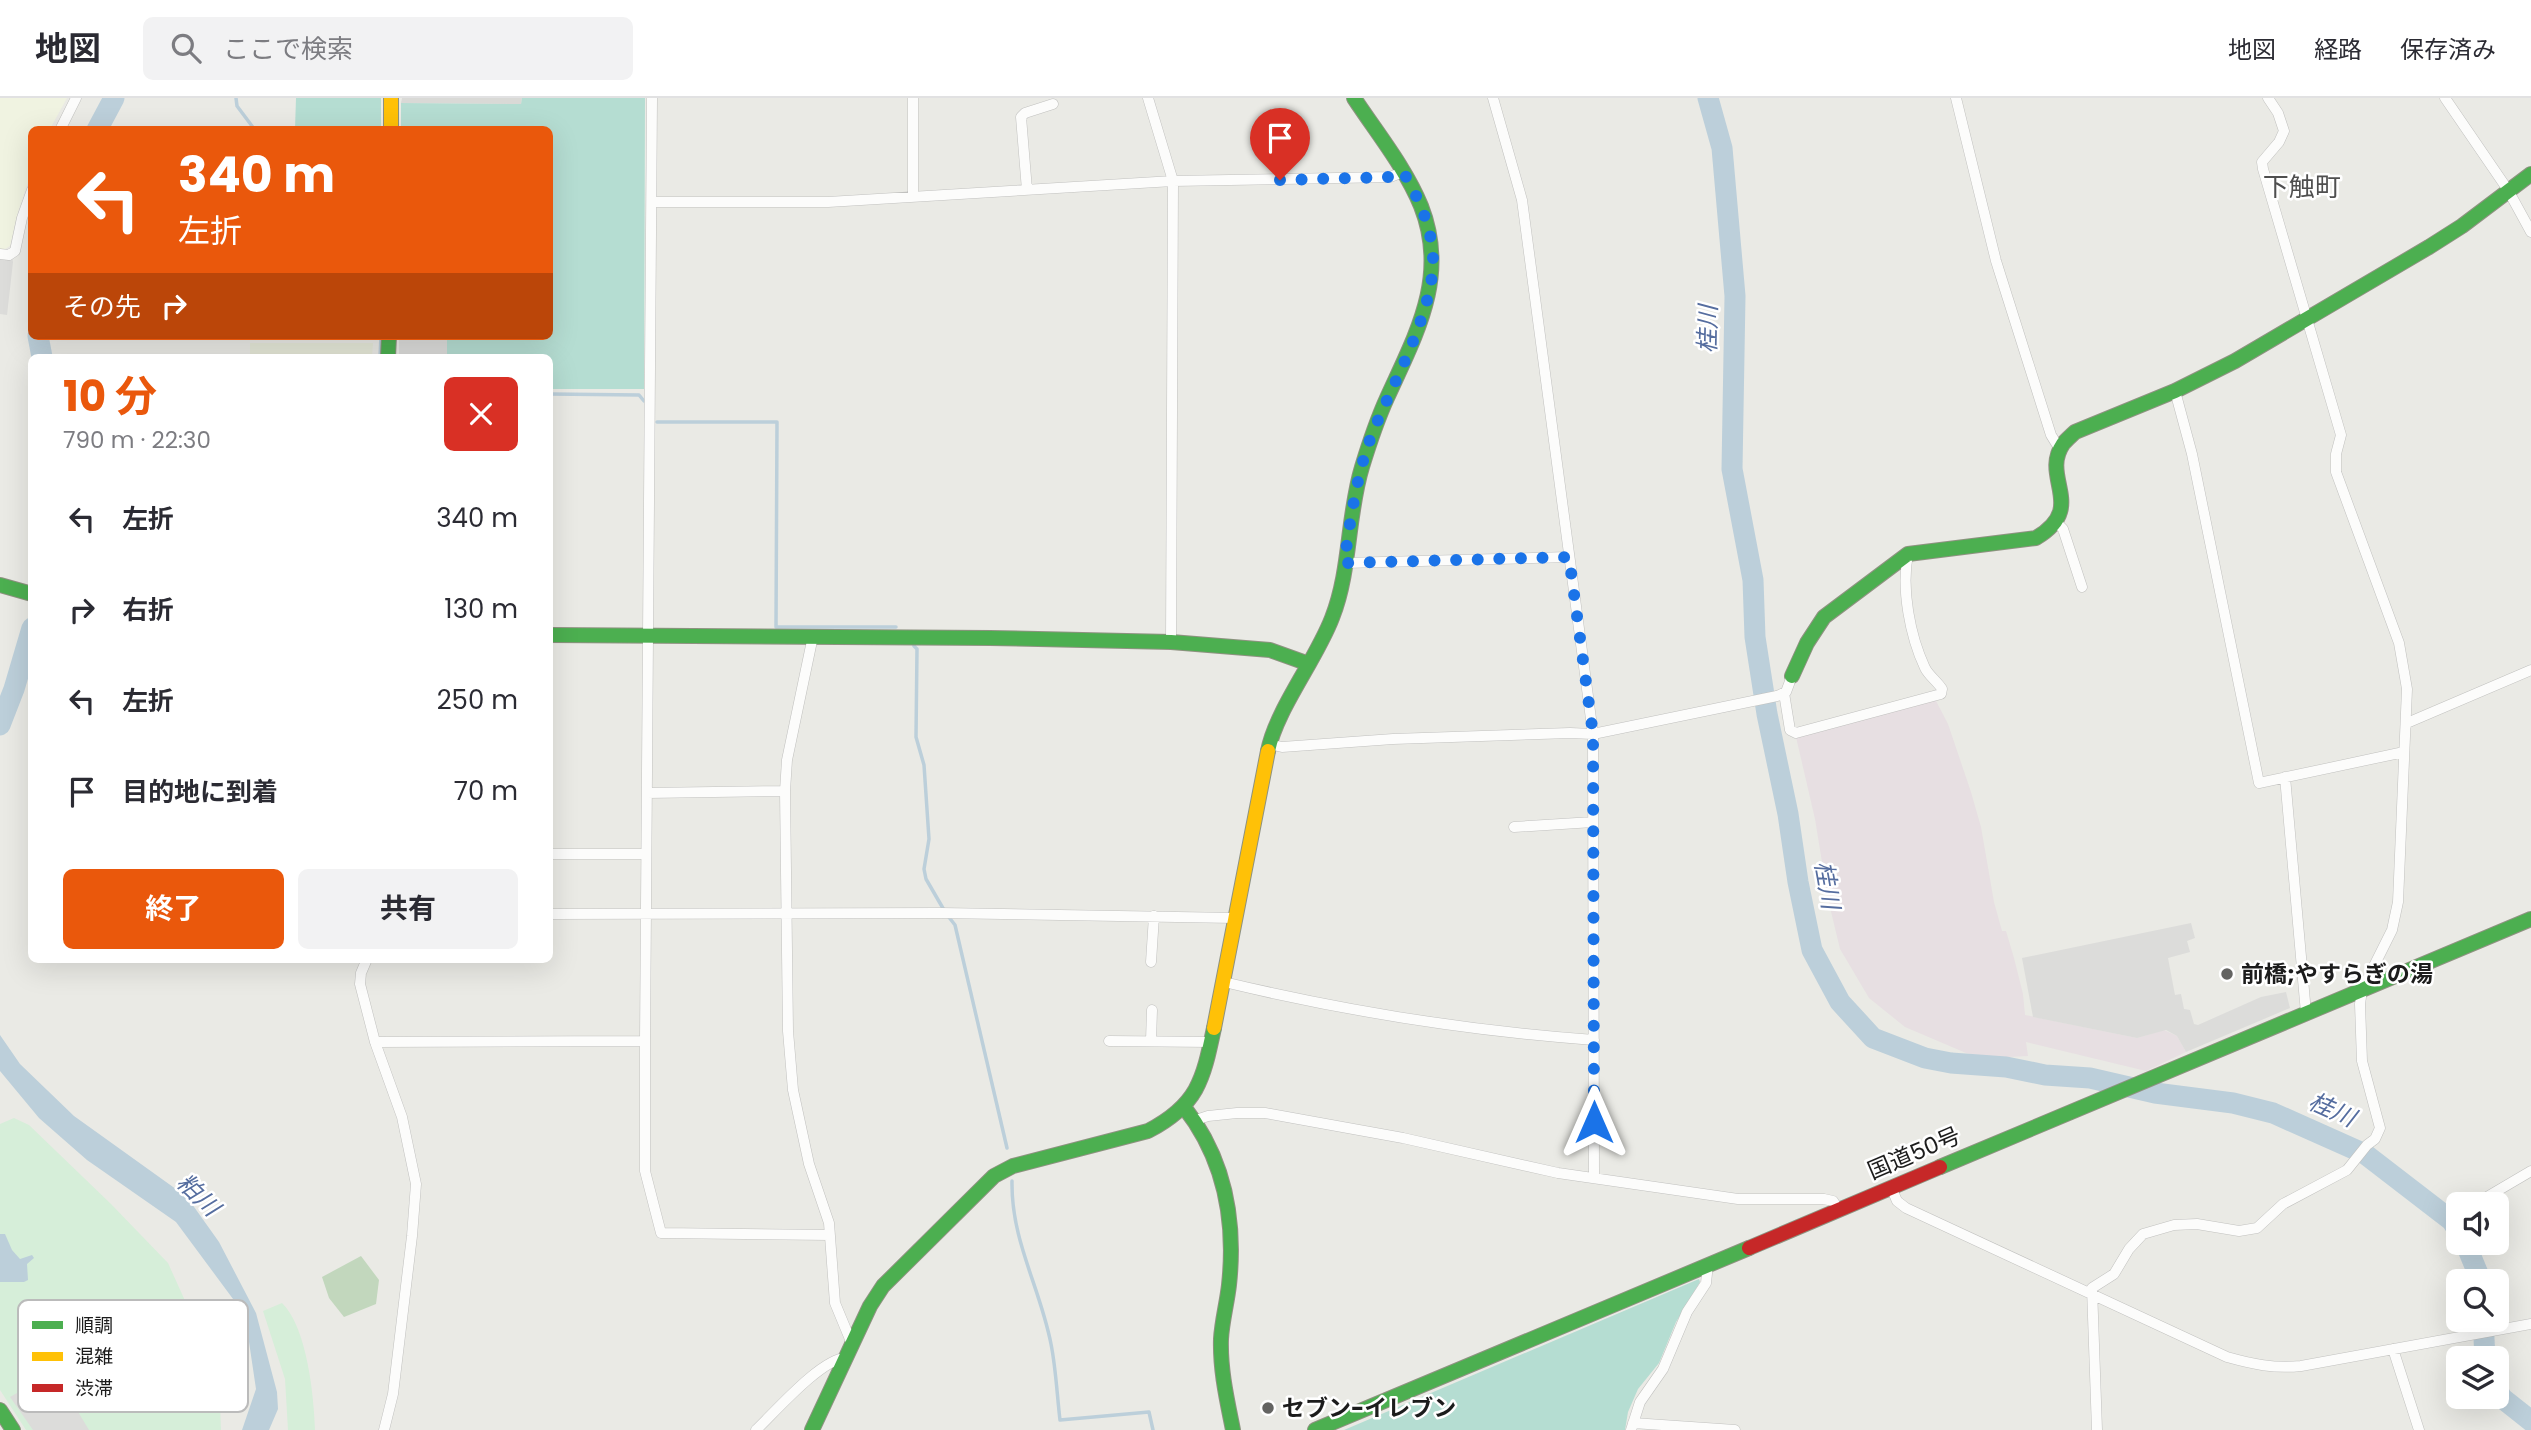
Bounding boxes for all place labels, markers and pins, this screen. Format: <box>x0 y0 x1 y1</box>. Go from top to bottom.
pin <box>1250 108 1310 180</box>
place label: 前橋;やすらぎの湯 <box>2241 958 2433 990</box>
marker: 前橋;やすらぎの湯 <box>2219 966 2235 982</box>
place label: セブン-イレブン <box>1282 1392 1456 1424</box>
marker: セブン-イレブン <box>1260 1400 1276 1416</box>

